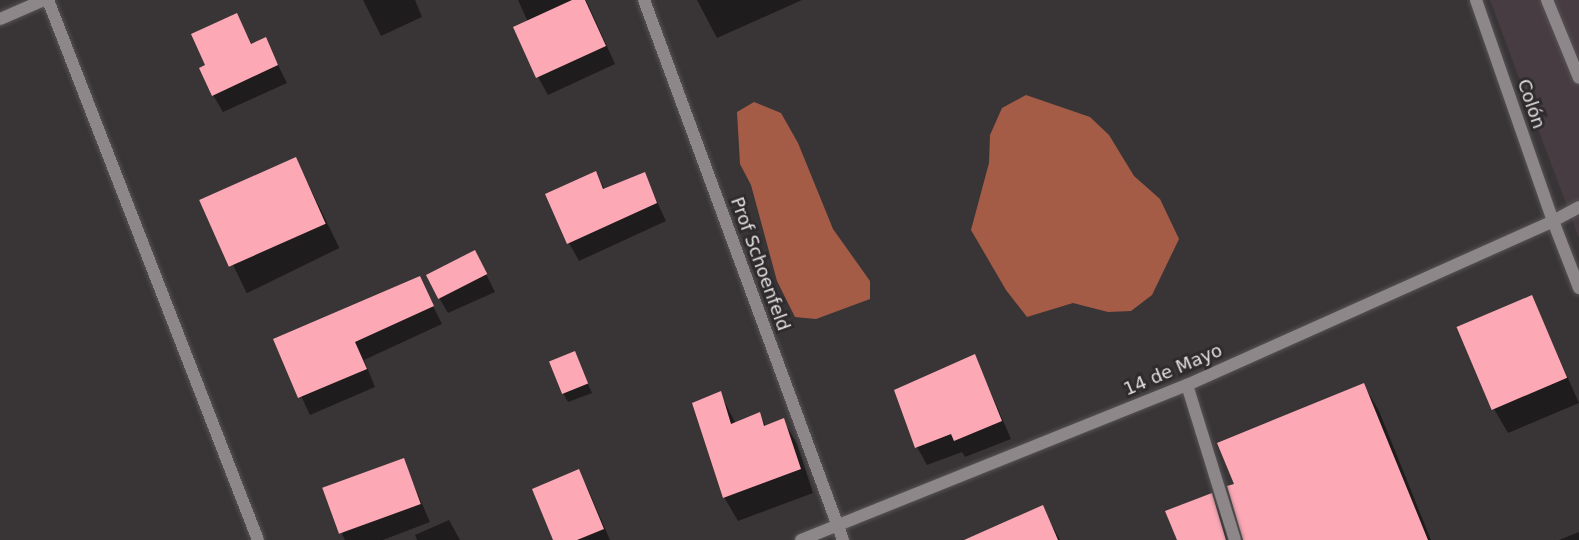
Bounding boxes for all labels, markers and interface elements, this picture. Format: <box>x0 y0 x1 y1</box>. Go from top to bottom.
street label: Colón <box>1512 76 1550 132</box>
street label: Prof Schoenfeld <box>726 194 794 334</box>
street label: 14 de Mayo <box>1120 340 1226 400</box>

